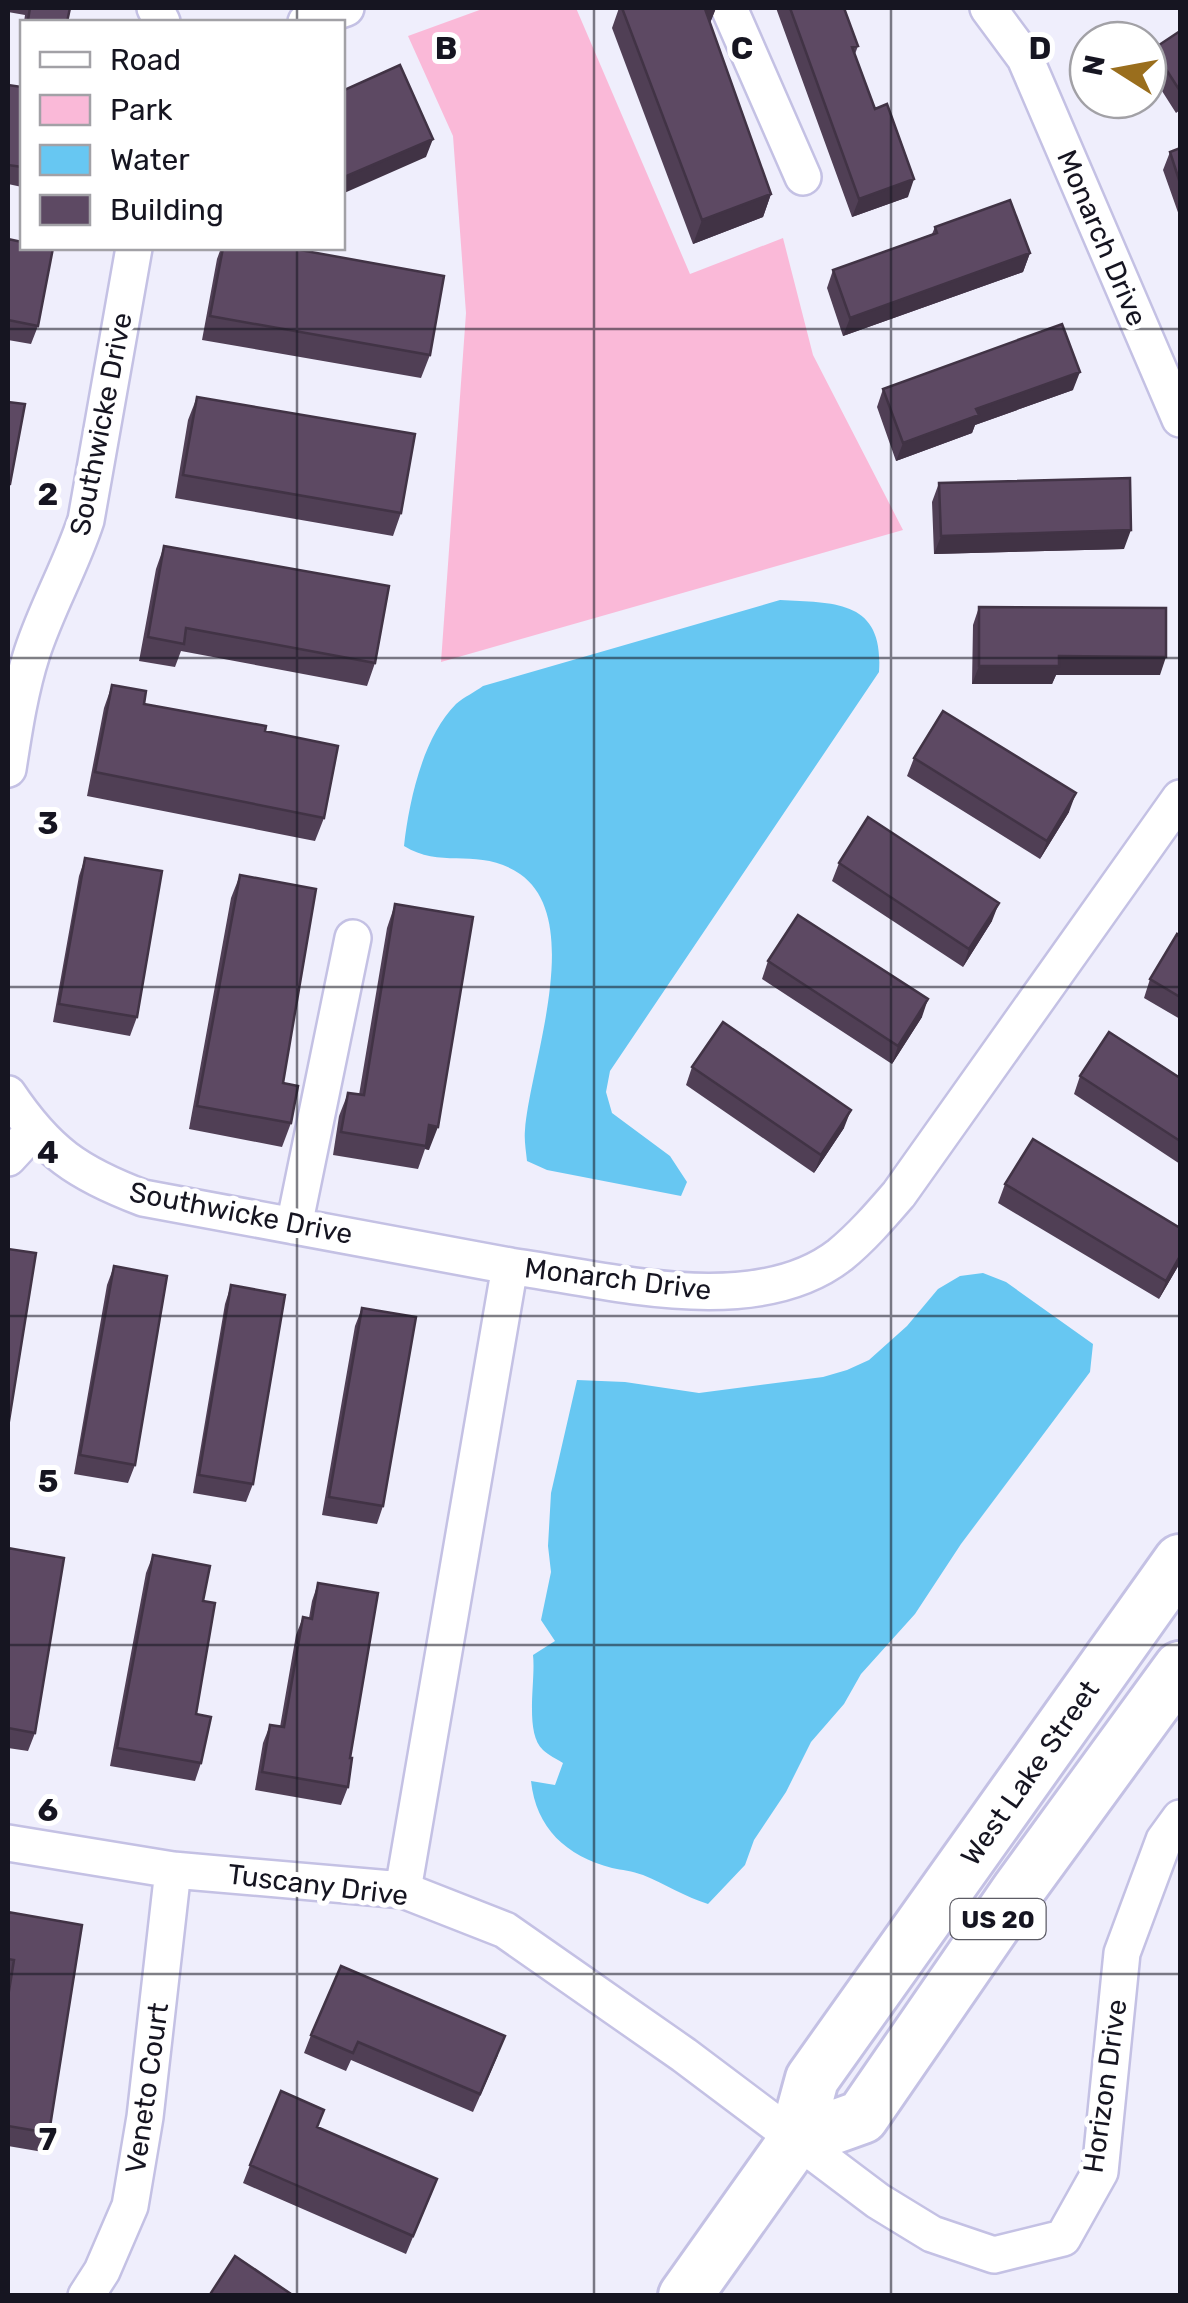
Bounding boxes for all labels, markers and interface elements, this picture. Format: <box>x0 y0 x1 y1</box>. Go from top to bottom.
legend <box>20 20 345 250</box>
north arrow <box>1068 20 1168 120</box>
text: B <box>435 29 457 67</box>
text: C <box>731 29 753 67</box>
text: D <box>1029 29 1051 67</box>
text: Road <box>110 42 181 78</box>
text: N <box>1076 52 1112 78</box>
text: Park <box>110 92 173 128</box>
text: Water <box>110 142 190 178</box>
street label: Monarch Drive <box>1050 145 1154 331</box>
text: Building <box>110 192 224 228</box>
street label: Southwicke Drive <box>63 310 139 538</box>
text: 2 <box>38 475 58 513</box>
text: 3 <box>37 804 59 842</box>
text: 4 <box>37 1133 59 1171</box>
street label: Southwicke Drive <box>127 1175 355 1251</box>
street label: Monarch Drive <box>523 1251 713 1307</box>
text: 5 <box>38 1462 58 1500</box>
street label: West Lake Street <box>954 1674 1106 1872</box>
text: 6 <box>38 1791 58 1829</box>
street label: Tuscany Drive <box>226 1858 410 1912</box>
road number: US 20 <box>950 1899 1046 1939</box>
street label: Horizon Drive <box>1076 1997 1134 2175</box>
street label: Veneto Court <box>119 2000 175 2176</box>
text: 7 <box>39 2120 57 2158</box>

